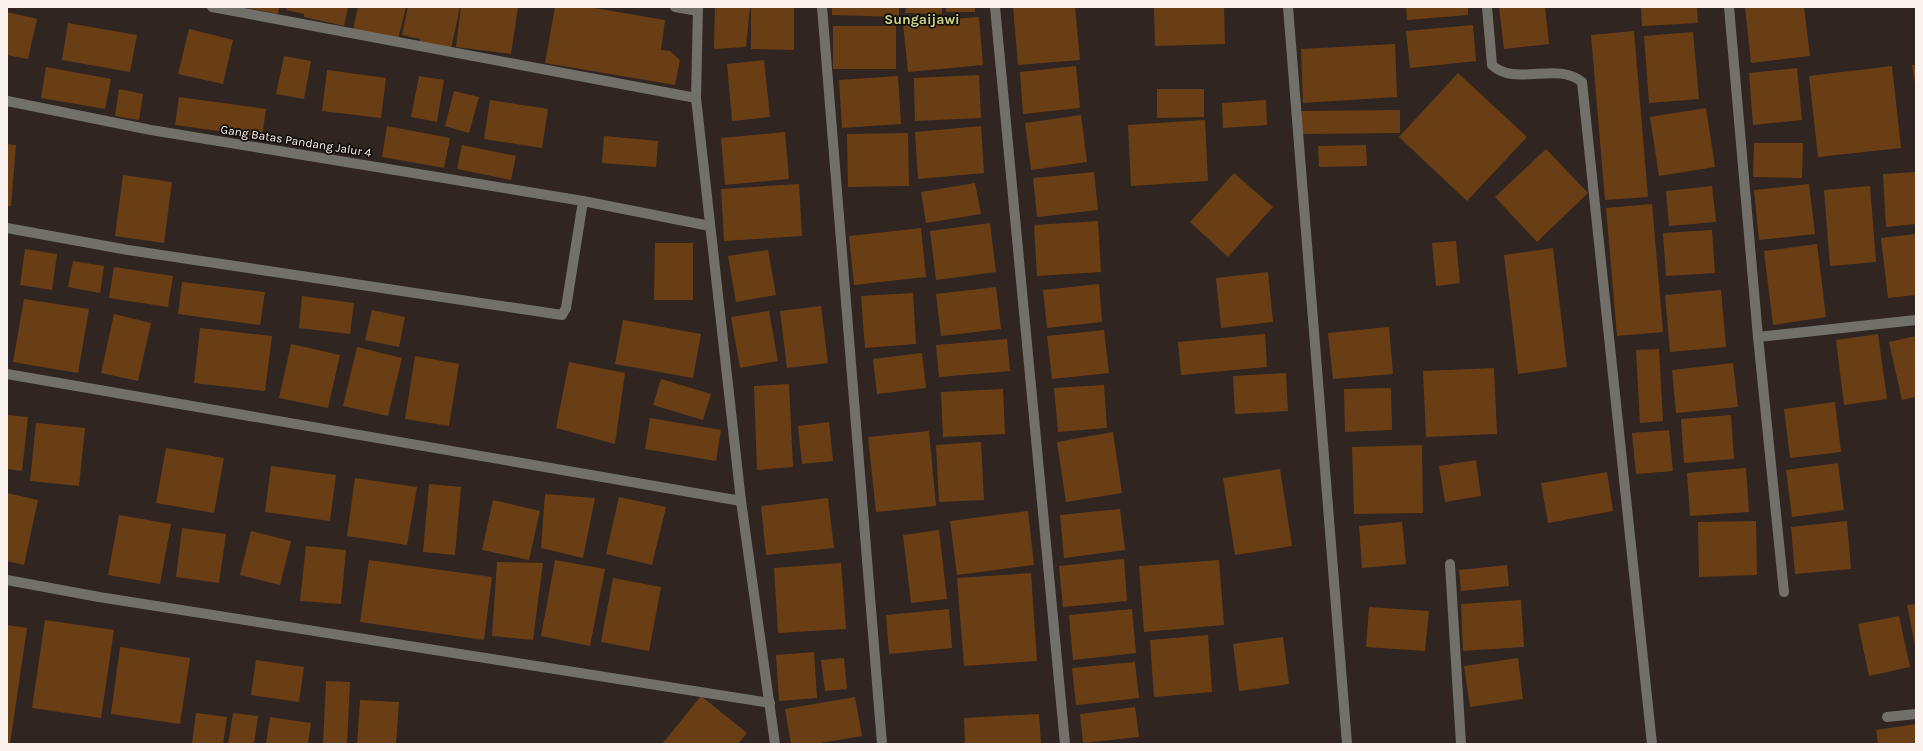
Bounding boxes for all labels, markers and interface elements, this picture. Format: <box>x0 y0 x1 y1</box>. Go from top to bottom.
district label: Sungaijawi <box>884 11 960 28</box>
street label: Gang Batas Pandang Jalur 4 <box>220 122 373 160</box>

